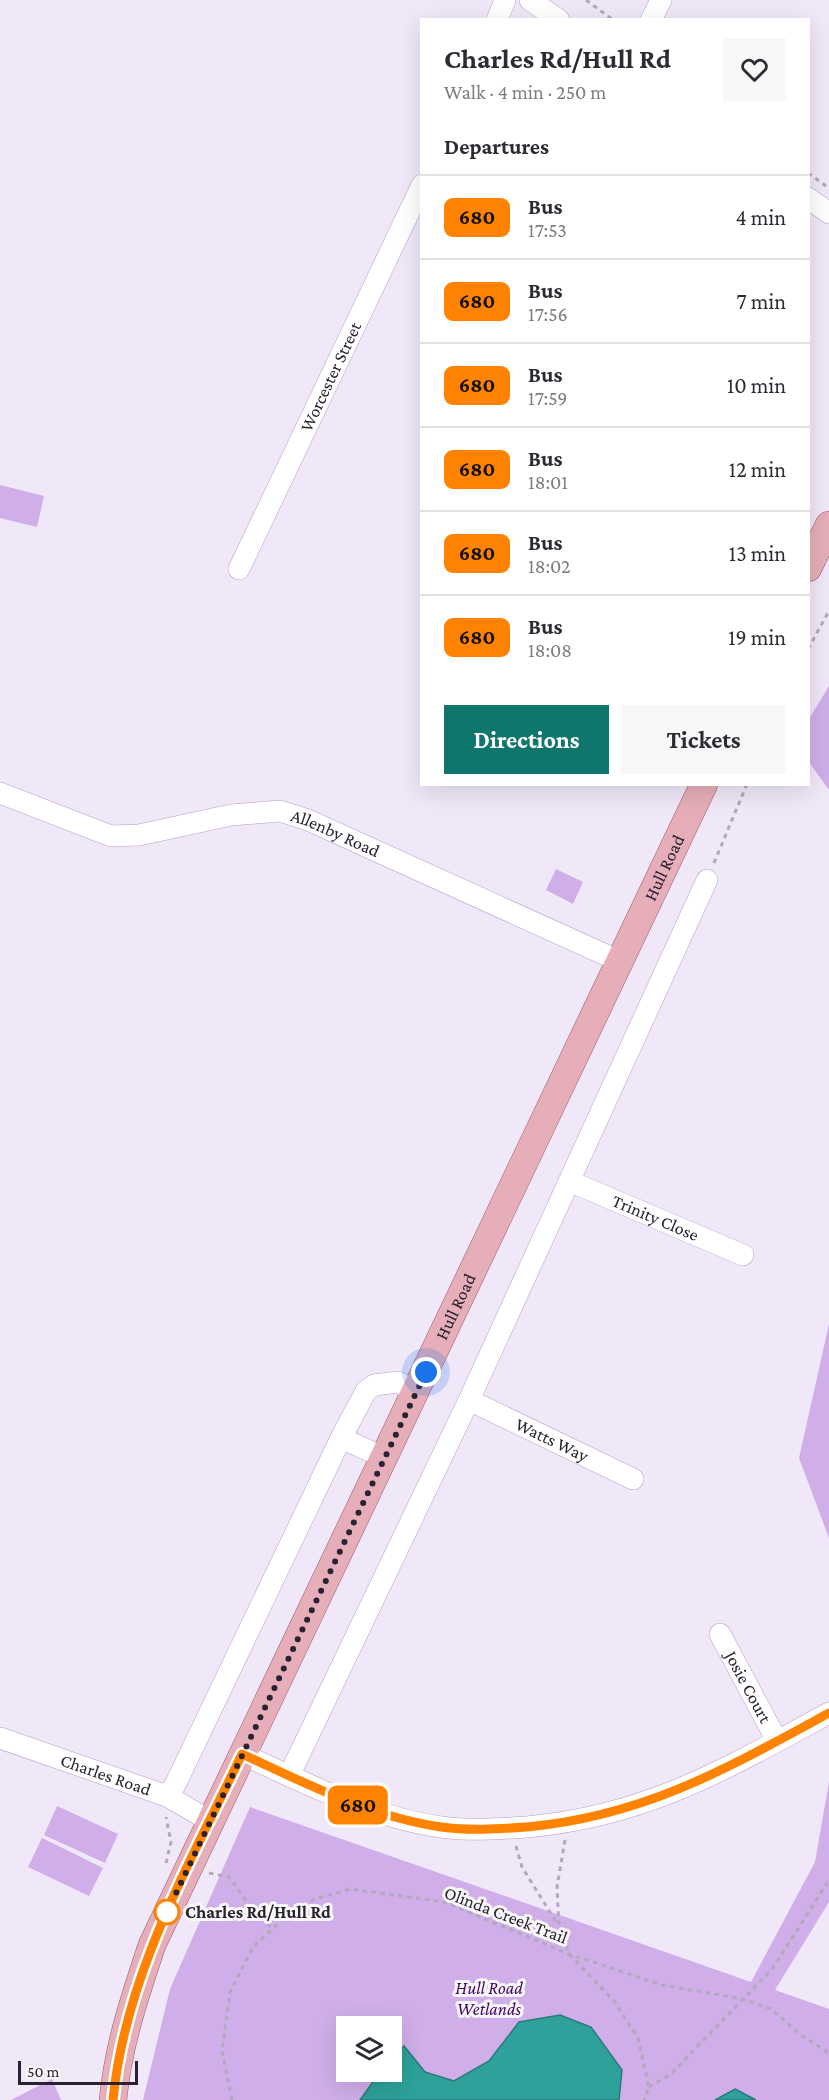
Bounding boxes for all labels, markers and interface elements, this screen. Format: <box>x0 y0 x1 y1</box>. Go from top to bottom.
button: heart <box>723 38 786 101</box>
text: Charles Rd/Hull Rd <box>444 43 671 74</box>
text: Walk · 4 min · 250 m <box>444 81 606 103</box>
text: Departures <box>444 134 549 159</box>
text: Bus <box>528 194 562 219</box>
text: 680 <box>459 205 495 229</box>
text: 4 min <box>735 205 786 230</box>
text: 17:53 <box>528 219 567 241</box>
text: Bus <box>528 278 562 303</box>
text: 680 <box>459 289 495 313</box>
text: 7 min <box>736 289 786 314</box>
text: 17:56 <box>528 303 568 325</box>
street label: Worcester Street <box>296 318 366 435</box>
text: Bus <box>528 362 562 387</box>
text: 680 <box>459 373 495 397</box>
text: 10 min <box>727 373 786 398</box>
text: 17:59 <box>528 387 567 409</box>
text: Bus <box>528 446 562 471</box>
text: 680 <box>459 457 495 481</box>
text: 12 min <box>729 457 786 482</box>
text: 18:01 <box>528 471 568 493</box>
text: Bus <box>528 530 562 555</box>
text: 680 <box>459 541 495 565</box>
text: 13 min <box>729 541 786 566</box>
text: 18:02 <box>528 555 571 577</box>
text: Bus <box>528 614 562 639</box>
text: 680 <box>459 625 495 649</box>
text: 19 min <box>728 625 786 650</box>
text: 18:08 <box>528 639 572 661</box>
button: Directions <box>444 705 609 774</box>
button: Tickets <box>621 705 786 774</box>
street label: Allenby Road <box>289 805 383 861</box>
street label: Hull Road <box>640 831 689 904</box>
street label: Trinity Close <box>609 1191 702 1245</box>
street label: Hull Road <box>431 1270 480 1343</box>
your location <box>411 1357 441 1387</box>
street label: Watts Way <box>512 1414 592 1466</box>
street label: Josie Court <box>720 1646 776 1727</box>
street label: Charles Road <box>58 1750 154 1800</box>
line badge: 680 <box>324 1786 392 1824</box>
text: 680 <box>340 1793 376 1817</box>
street label: Olinda Creek Trail <box>442 1882 571 1948</box>
marker: Charles Rd/Hull Rd <box>154 1899 180 1925</box>
place label: Charles Rd/Hull Rd <box>185 1902 331 1922</box>
park label: Hull Road Wetlands <box>455 1978 523 2019</box>
map controls <box>336 2016 402 2082</box>
button: layers <box>336 2016 402 2082</box>
scale bar <box>18 2058 138 2086</box>
text: 50 m <box>27 2063 59 2080</box>

